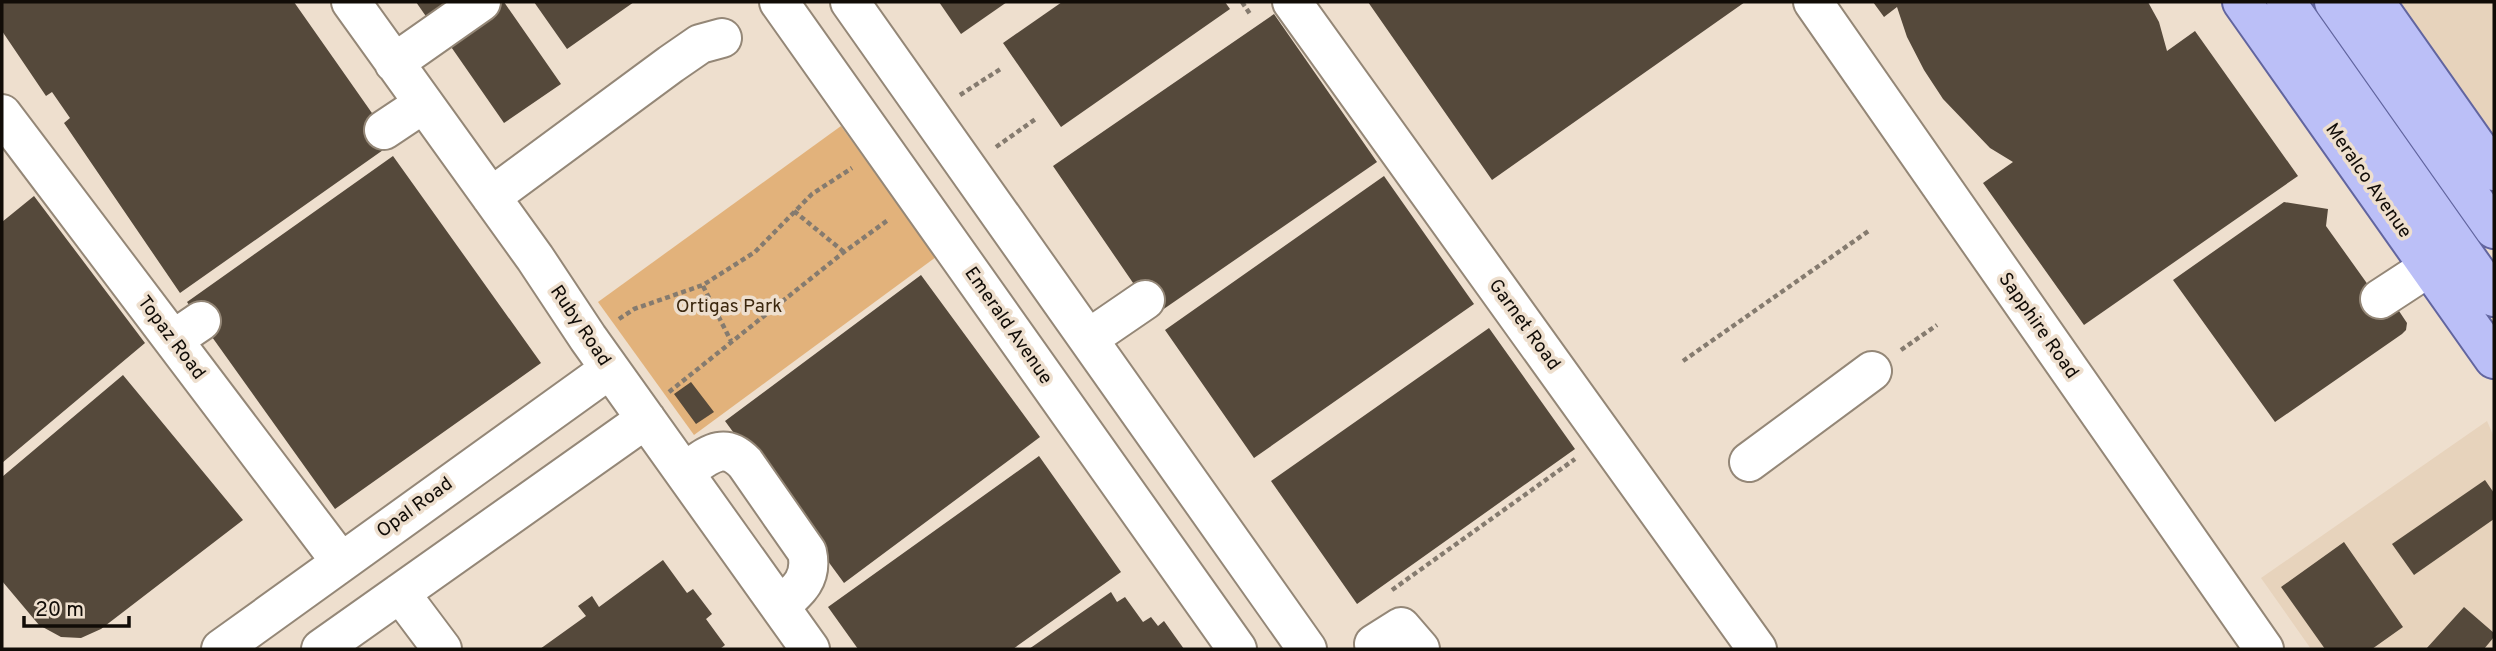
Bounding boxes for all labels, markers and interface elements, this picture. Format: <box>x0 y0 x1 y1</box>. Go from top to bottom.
street label: Meralco Avenue <box>2319 119 2417 243</box>
street label: Emerald Avenue <box>959 263 1057 389</box>
street label: Sapphire Road <box>1993 268 2083 384</box>
street label: Garnet Road <box>1483 275 1565 375</box>
street label: Ruby Road <box>544 281 616 371</box>
street label: Topaz Road <box>132 291 210 385</box>
park label: Ortigas Park <box>676 295 782 319</box>
street label: Opal Road <box>372 472 458 544</box>
scale bar <box>24 584 130 628</box>
text: 20 m <box>35 597 84 624</box>

